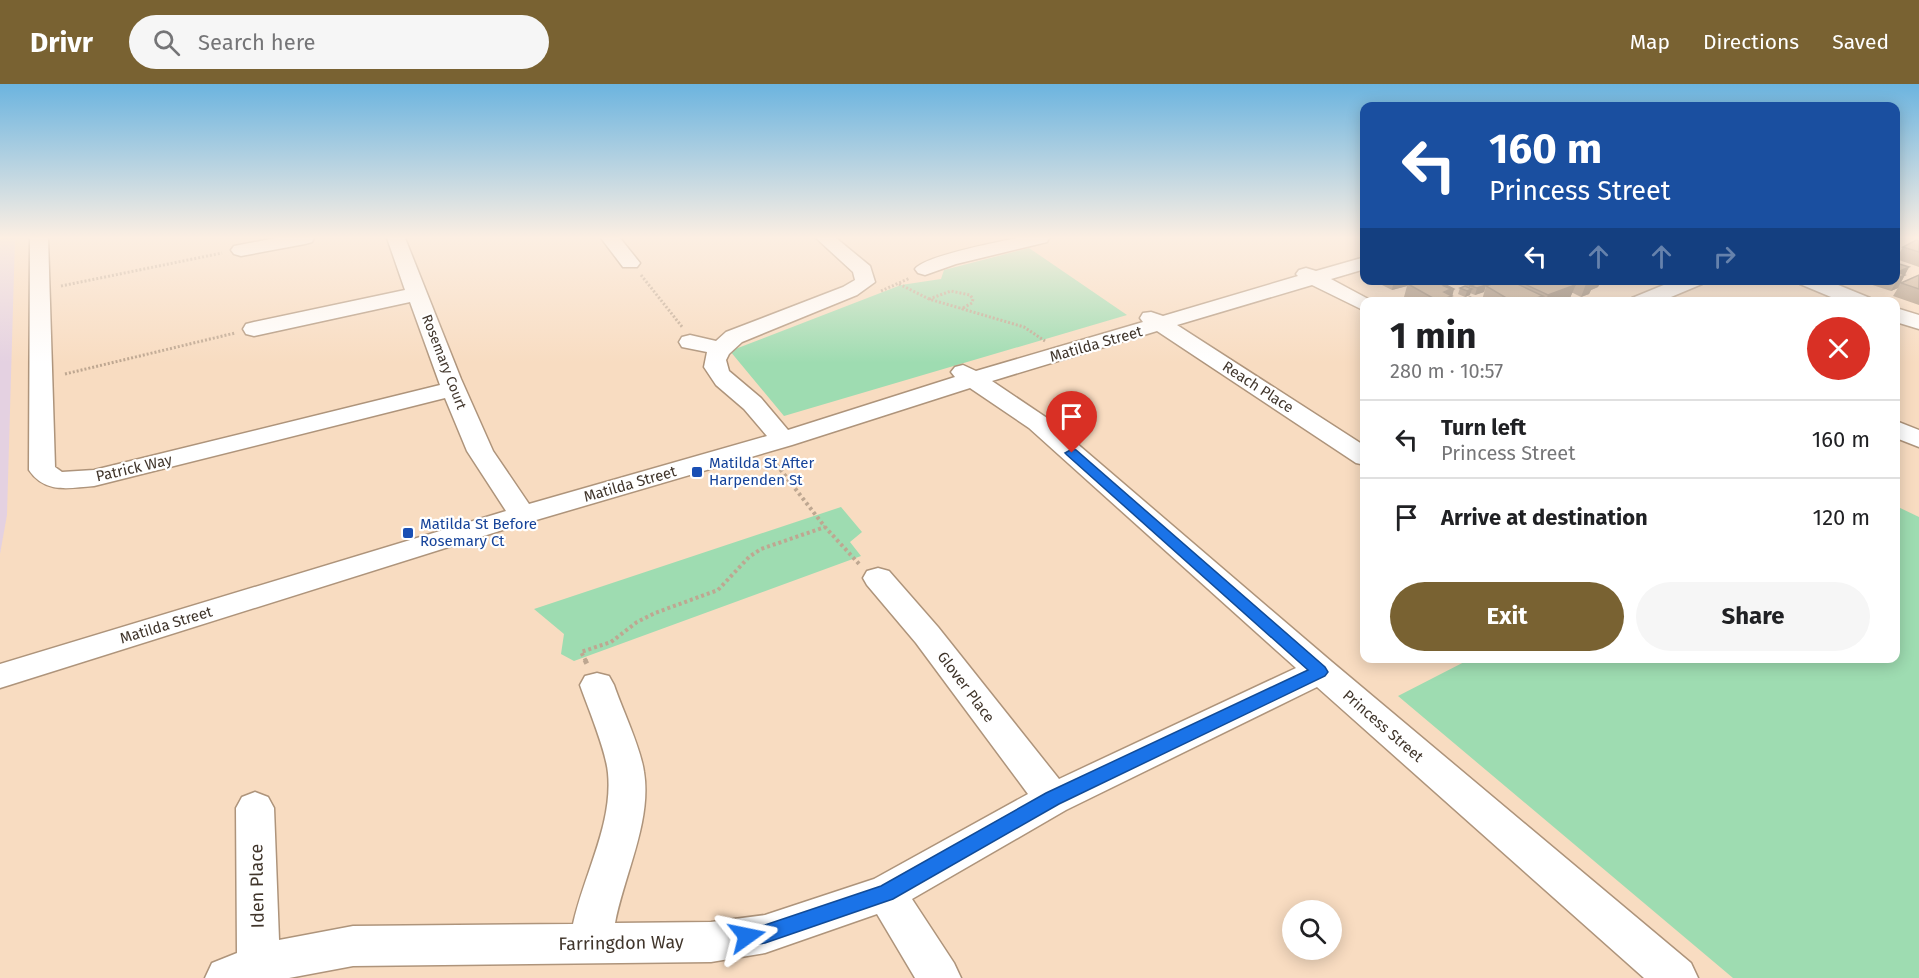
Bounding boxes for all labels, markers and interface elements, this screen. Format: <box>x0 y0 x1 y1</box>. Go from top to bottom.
search box <box>129 15 549 69</box>
text: Drivr <box>30 26 93 59</box>
icon: search <box>150 26 183 59</box>
text: Search here <box>198 29 315 56</box>
text: Map <box>1630 29 1670 55</box>
text: Directions <box>1703 29 1799 55</box>
text: Saved <box>1832 29 1889 55</box>
text: 160 m <box>1489 124 1602 174</box>
icon: left <box>1390 126 1468 204</box>
text: Princess Street <box>1489 175 1670 207</box>
icon: left <box>1519 240 1552 273</box>
icon: ahead <box>1582 240 1615 273</box>
icon: ahead <box>1645 240 1678 273</box>
icon: right <box>1708 240 1741 273</box>
street label: Rosemary Court <box>418 312 470 413</box>
text: 1 min <box>1390 314 1477 358</box>
button: close <box>1807 317 1870 380</box>
street label: Matilda Street <box>1048 322 1145 366</box>
street label: Reach Place <box>1219 357 1297 417</box>
text: 280 m · 10:57 <box>1390 359 1503 383</box>
pin <box>1046 391 1097 453</box>
icon: arrive <box>1055 400 1088 433</box>
text: Turn left <box>1441 414 1526 441</box>
icon: left <box>1390 423 1423 456</box>
text: 160 m <box>1812 426 1870 453</box>
text: Princess Street <box>1441 441 1575 465</box>
street label: Patrick Way <box>94 450 174 485</box>
place label: Matilda St After Harpenden St <box>709 454 814 489</box>
street label: Matilda Street <box>582 462 679 506</box>
marker: Matilda St After Harpenden St <box>690 465 704 479</box>
icon: arrive <box>1390 501 1423 534</box>
text: Arrive at destination <box>1441 504 1648 531</box>
text: 120 m <box>1813 504 1870 531</box>
place label: Matilda St Before Rosemary Ct <box>420 515 537 550</box>
marker: Matilda St Before Rosemary Ct <box>401 526 415 540</box>
button: Exit <box>1390 582 1624 651</box>
button: Share <box>1636 582 1870 651</box>
street label: Matilda Street <box>118 602 215 648</box>
street label: Glover Place <box>934 648 998 726</box>
street label: Princess Street <box>1339 686 1427 766</box>
street label: Iden Place <box>245 844 269 928</box>
map controls <box>1282 900 1342 960</box>
button: search <box>1282 900 1342 960</box>
position arrow <box>715 904 779 968</box>
street label: Farringdon Way <box>558 931 684 955</box>

